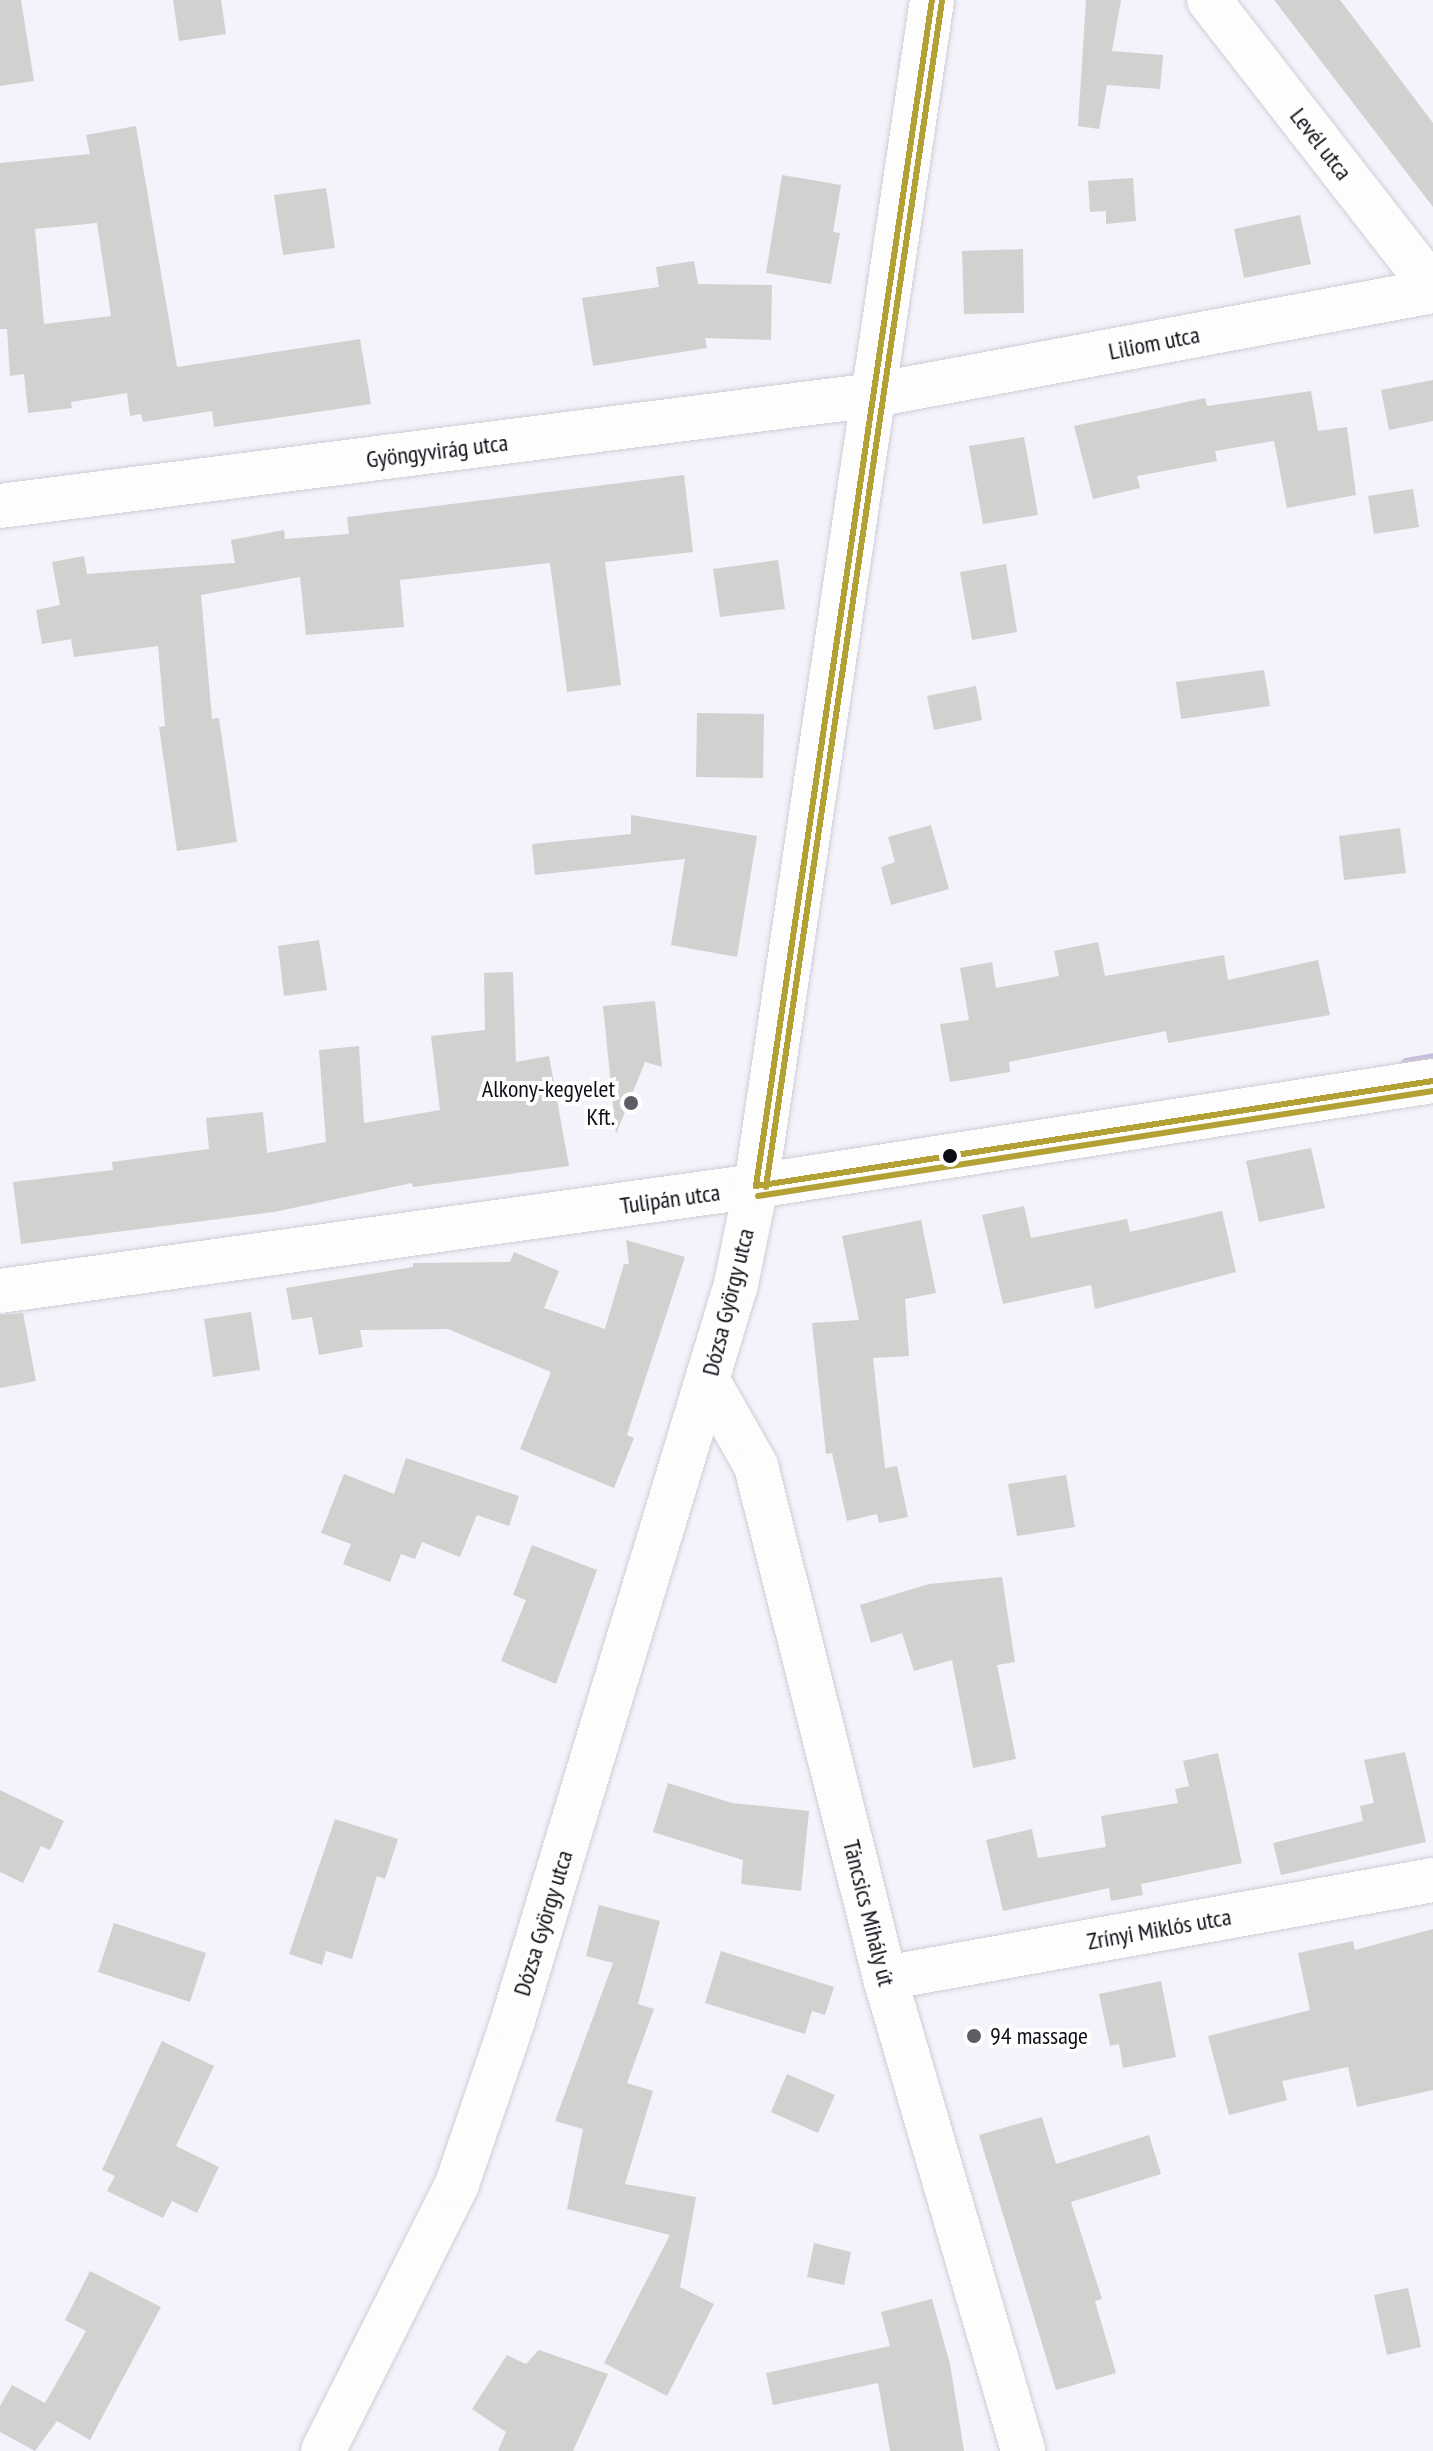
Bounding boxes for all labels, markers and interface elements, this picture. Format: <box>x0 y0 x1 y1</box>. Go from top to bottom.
street label: Levél utca <box>1284 102 1358 186</box>
street label: Liliom utca <box>1106 320 1202 366</box>
street label: Gyöngyvirág utca <box>365 428 509 474</box>
place label: Alkony-kegyelet Kft. <box>482 1075 615 1131</box>
marker: Alkony-kegyelet Kft. <box>622 1094 640 1112</box>
unlabelled marker <box>942 1148 958 1164</box>
street label: Tulipán utca <box>618 1178 722 1220</box>
street label: Dózsa György utca <box>696 1225 760 1379</box>
street label: Táncsics Mihály út <box>837 1837 901 1989</box>
street label: Dózsa György utca <box>507 1846 579 2000</box>
street label: Zrínyi Miklós utca <box>1085 1902 1233 1956</box>
place label: 94 massage <box>990 2022 1088 2050</box>
marker: 94 massage <box>965 2027 983 2045</box>

